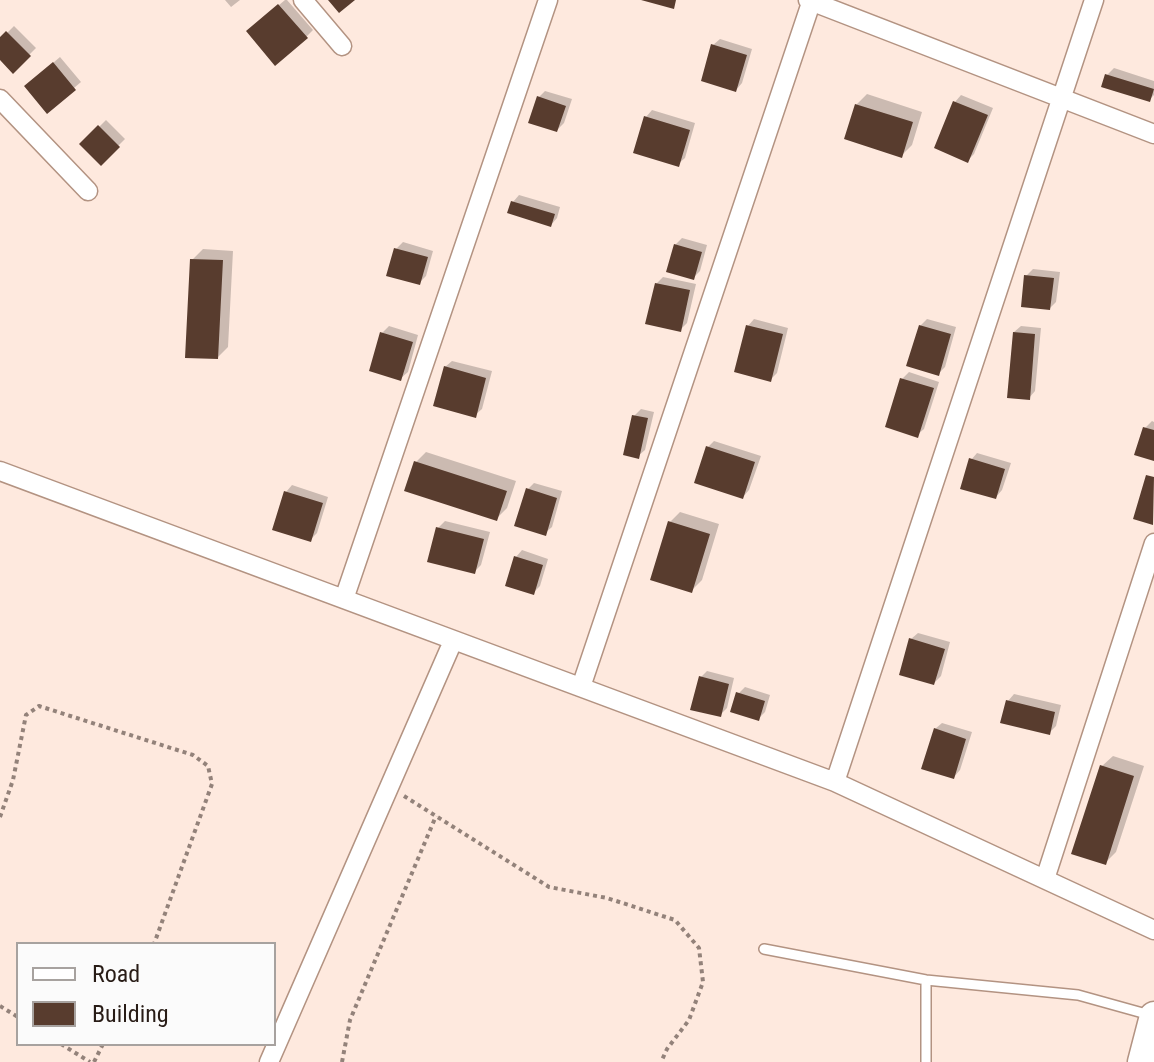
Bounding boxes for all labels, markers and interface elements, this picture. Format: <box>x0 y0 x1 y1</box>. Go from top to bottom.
legend <box>16 942 276 1046</box>
text: Road <box>92 960 140 988</box>
text: Building <box>92 1000 169 1028</box>

